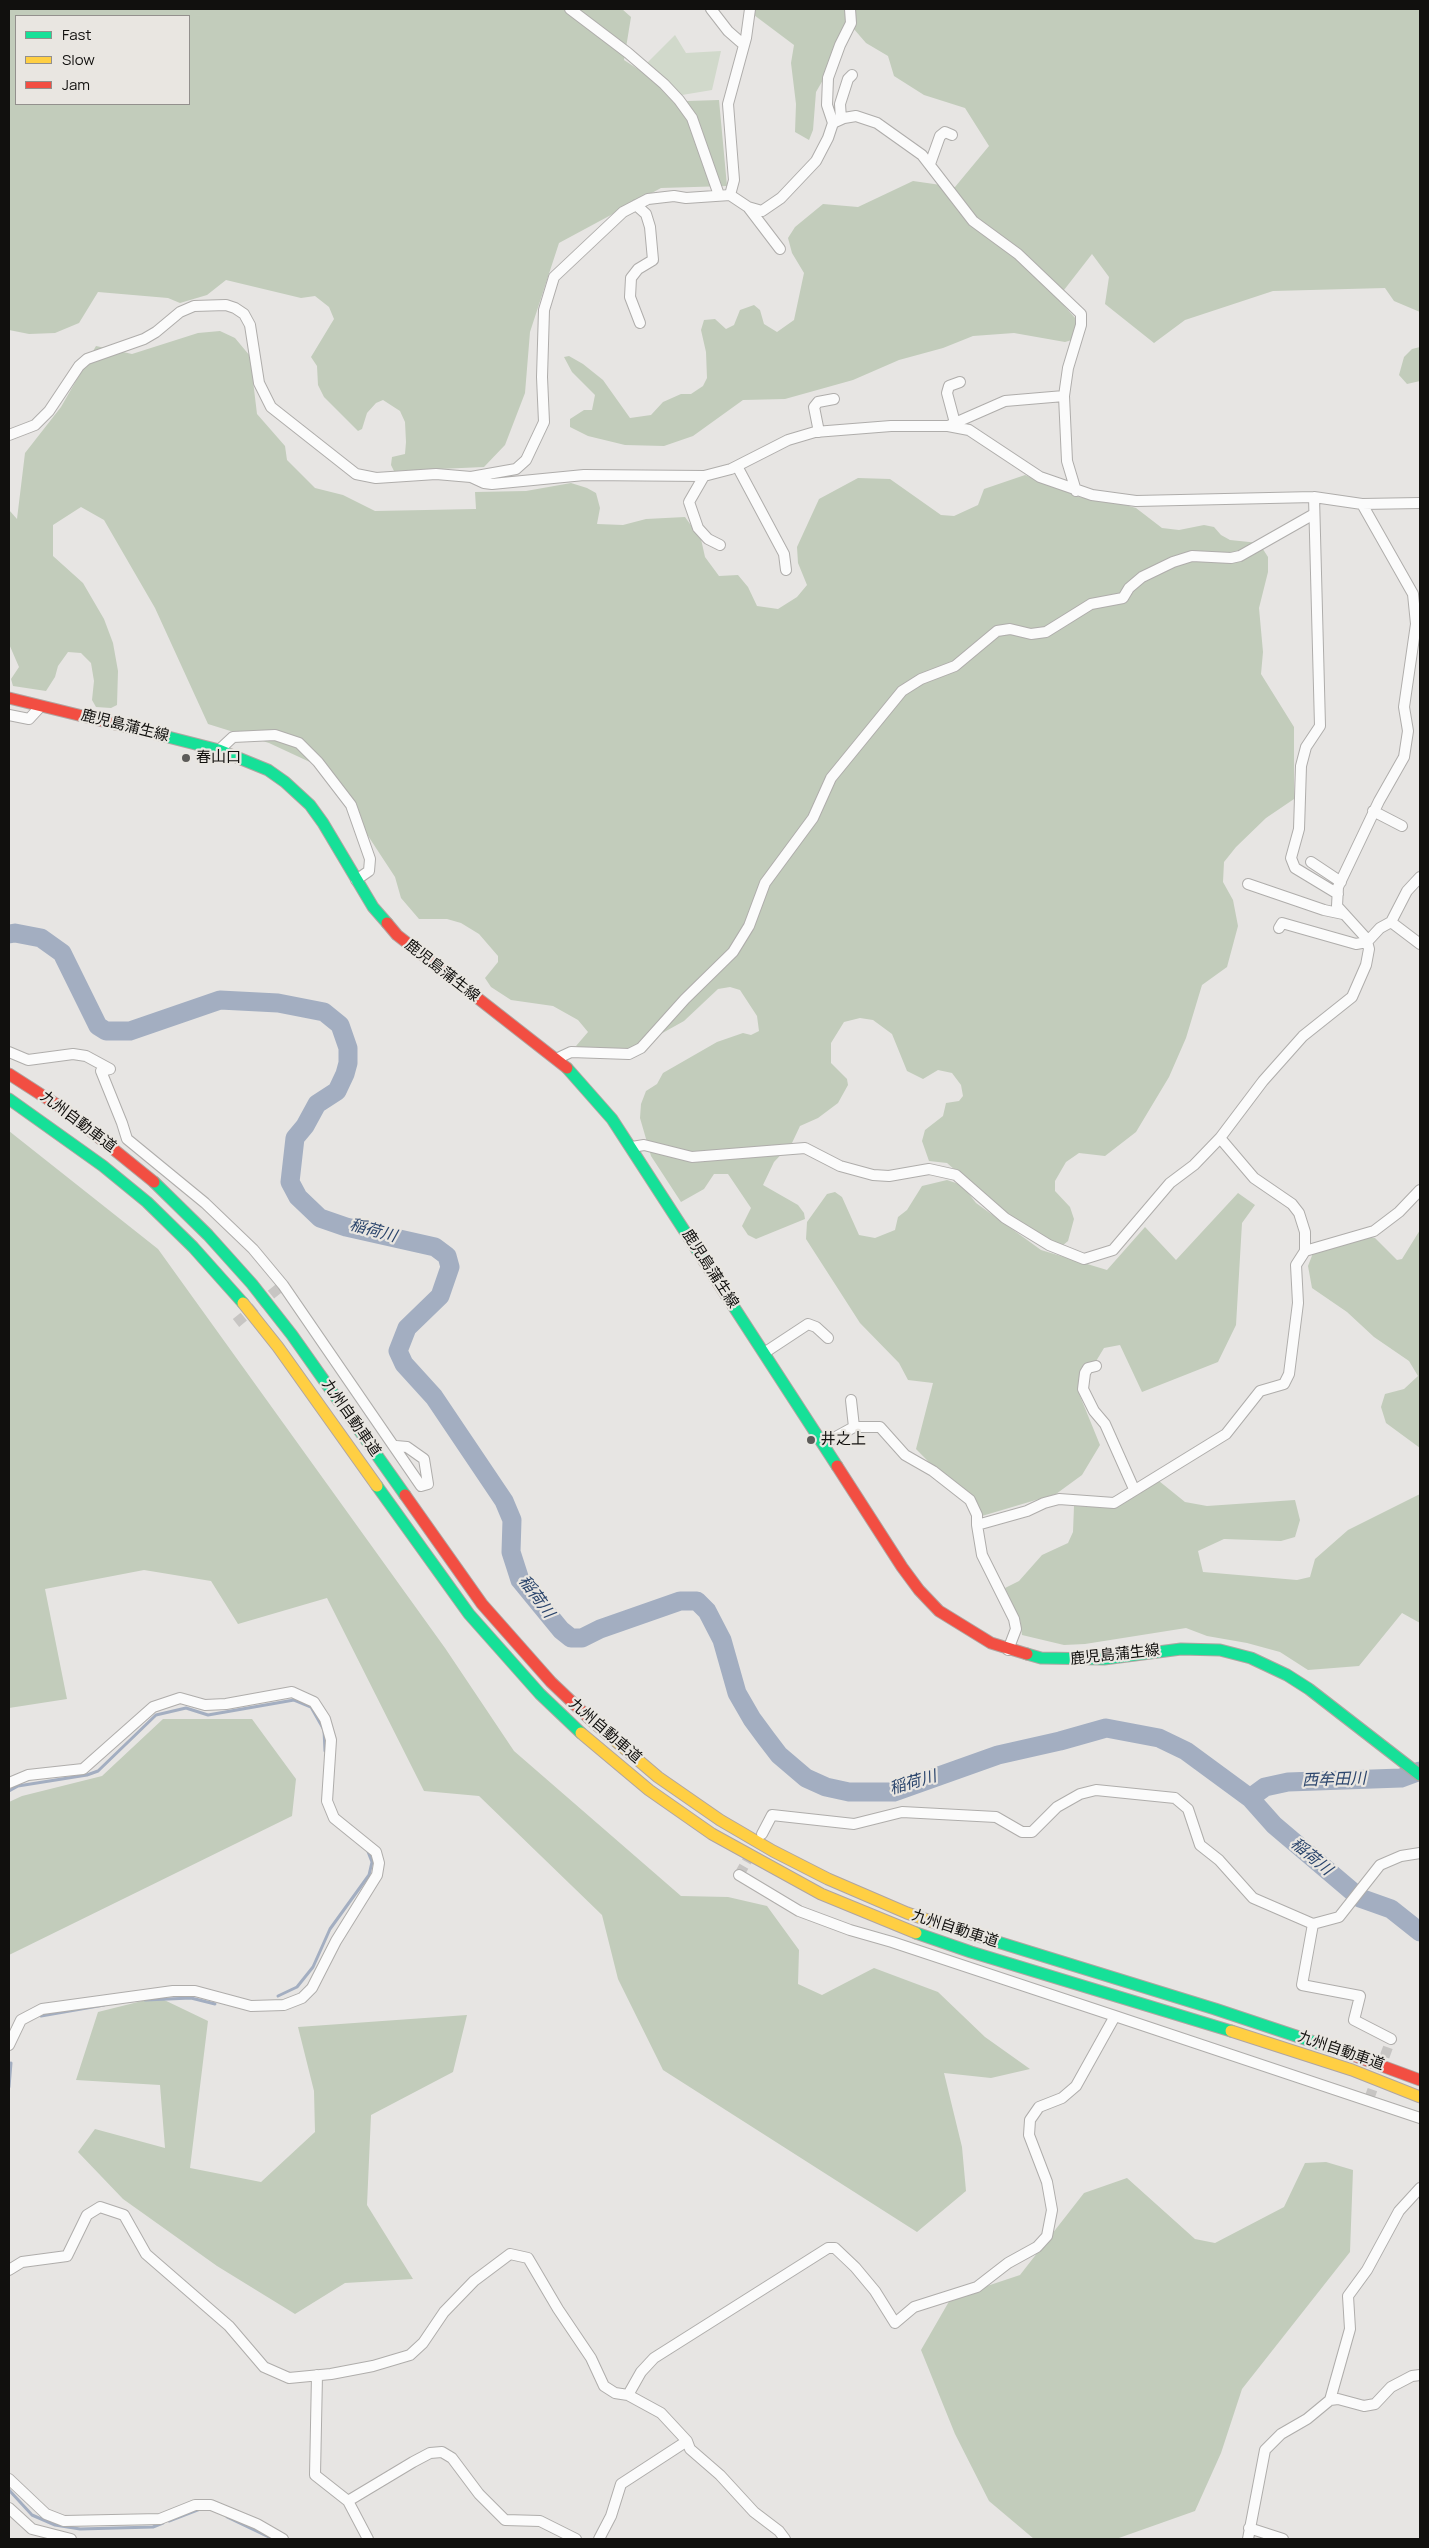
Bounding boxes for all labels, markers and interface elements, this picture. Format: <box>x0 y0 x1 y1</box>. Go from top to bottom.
legend <box>15 15 190 105</box>
text: Fast <box>62 24 91 45</box>
text: Slow <box>62 49 95 70</box>
text: Jam <box>62 74 90 95</box>
street label: 鹿児島蒲生線 <box>79 706 171 746</box>
place label: 春山口 <box>196 749 241 767</box>
marker: 春山口 <box>180 752 192 764</box>
street label: 鹿児島蒲生線 <box>401 936 483 1006</box>
street label: 九州自動車道 <box>37 1088 119 1156</box>
water label: 稲荷川 <box>347 1216 399 1246</box>
street label: 鹿児島蒲生線 <box>678 1226 742 1312</box>
street label: 九州自動車道 <box>318 1376 384 1460</box>
place label: 井之上 <box>821 1431 866 1449</box>
marker: 井之上 <box>805 1434 817 1446</box>
water label: 稲荷川 <box>514 1572 558 1622</box>
street label: 鹿児島蒲生線 <box>1069 1641 1161 1669</box>
street label: 九州自動車道 <box>565 1695 645 1767</box>
water label: 稲荷川 <box>887 1767 939 1799</box>
water label: 西牟田川 <box>1302 1769 1366 1791</box>
water label: 稲荷川 <box>1286 1834 1336 1880</box>
street label: 九州自動車道 <box>909 1907 1001 1951</box>
street label: 九州自動車道 <box>1296 2028 1386 2074</box>

